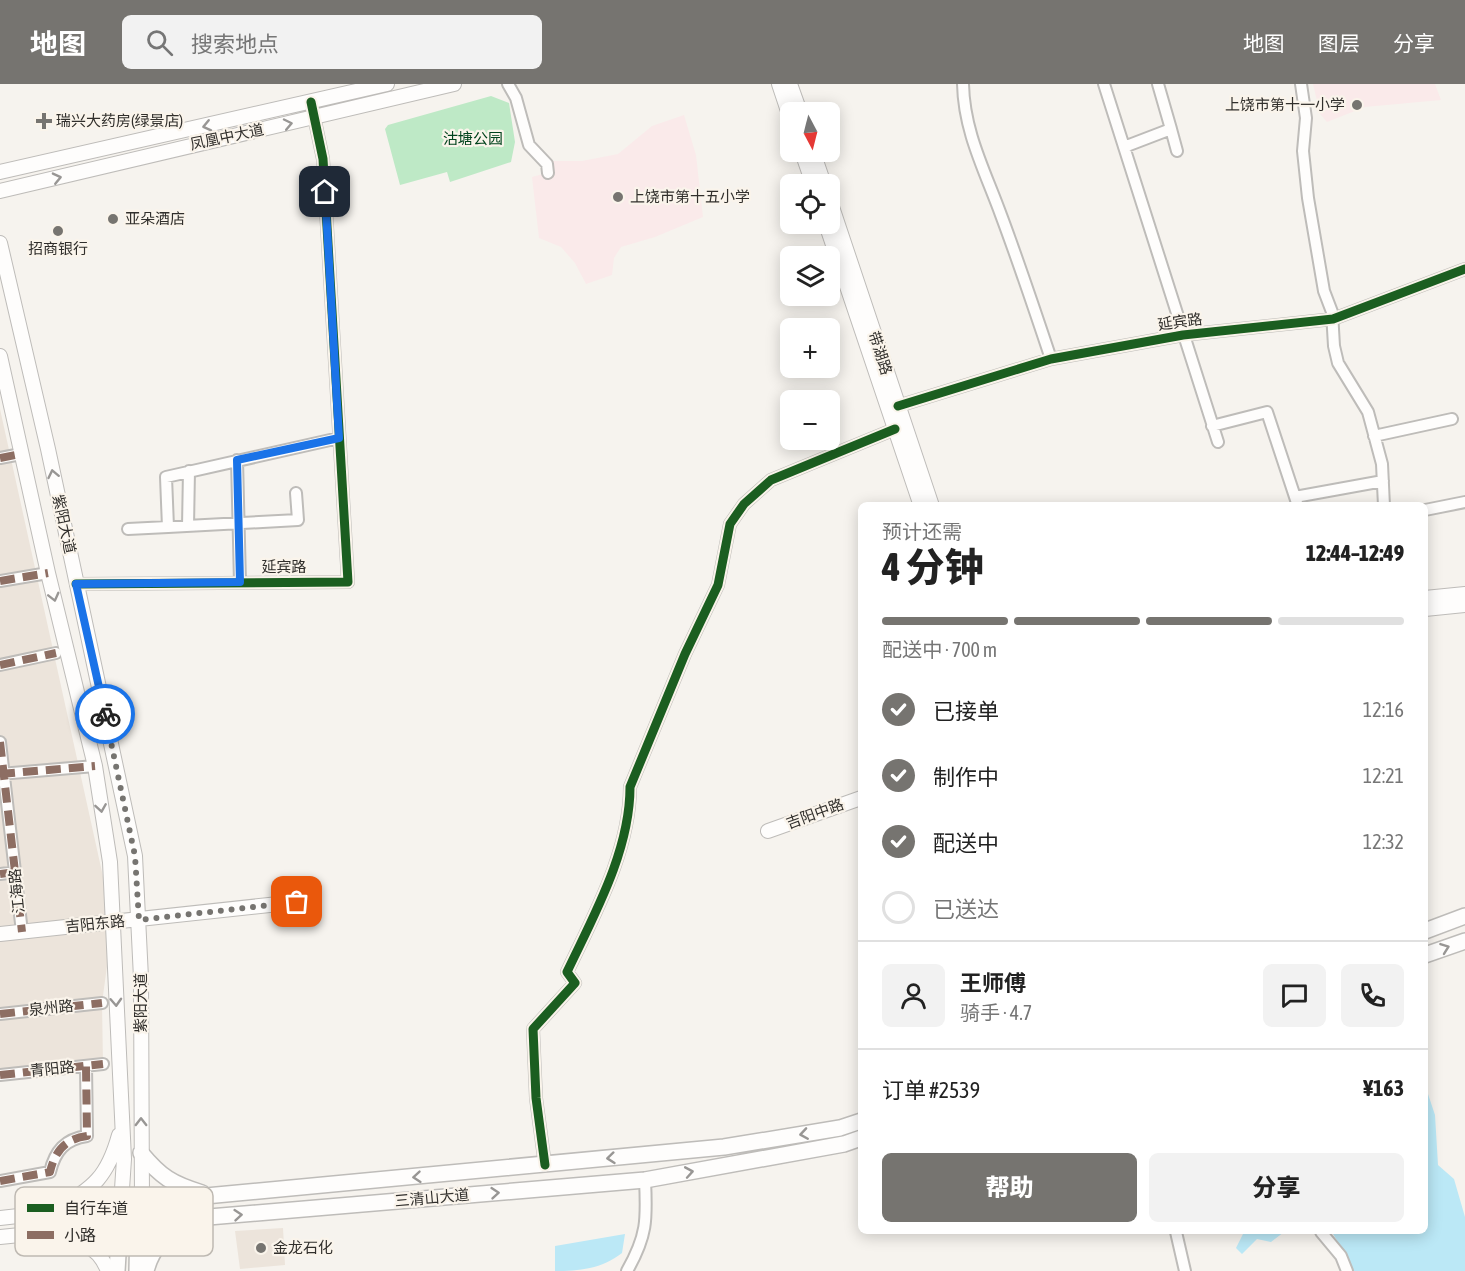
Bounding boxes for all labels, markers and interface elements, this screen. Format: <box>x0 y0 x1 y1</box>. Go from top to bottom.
search box <box>122 15 542 69</box>
icon: search <box>143 26 176 59</box>
text: 地图 <box>30 28 86 60</box>
text: 搜索地点 <box>191 31 279 57</box>
text: 地图 <box>1243 31 1285 55</box>
text: 图层 <box>1318 31 1360 55</box>
text: 分享 <box>1393 31 1435 55</box>
place label: 上饶市第十一小学 <box>1225 96 1345 113</box>
marker: 上饶市第十一小学 <box>1350 98 1364 112</box>
north arrow <box>780 102 840 162</box>
map controls <box>780 102 840 450</box>
place label: 瑞兴大药房(绿景店) <box>56 112 183 129</box>
marker: 瑞兴大药房(绿景店) <box>37 114 51 128</box>
one-way arrow <box>203 119 213 132</box>
one-way arrow <box>283 119 293 132</box>
street label: 凤凰中大道 <box>188 120 265 153</box>
park label: 沽塘公园 <box>443 130 503 147</box>
pin <box>299 166 350 217</box>
one-way arrow <box>52 172 62 185</box>
button: locate <box>780 174 840 234</box>
icon: home <box>308 175 341 208</box>
place label: 上饶市第十五小学 <box>630 188 750 205</box>
marker: 上饶市第十五小学 <box>611 190 625 204</box>
place label: 亚朵酒店 <box>125 210 185 227</box>
marker: 亚朵酒店 <box>106 212 120 226</box>
marker: 招商银行 <box>51 224 65 238</box>
place label: 招商银行 <box>28 240 88 257</box>
button: layers <box>780 246 840 306</box>
street label: 延宾路 <box>1156 310 1203 333</box>
button: + <box>780 318 840 378</box>
street label: 带湖路 <box>865 329 896 377</box>
button: − <box>780 390 840 450</box>
one-way arrow <box>48 470 61 480</box>
street label: 紫阳大道 <box>50 493 79 555</box>
text: 预计还需 <box>882 520 962 543</box>
text: 12:44–12:49 <box>1306 540 1404 566</box>
text: 4 分钟 <box>882 545 984 589</box>
street label: 延宾路 <box>261 558 307 575</box>
one-way arrow <box>46 592 59 602</box>
text: 配送中 · 700 m <box>882 638 997 661</box>
courier <box>75 684 135 744</box>
icon: check <box>882 693 915 726</box>
icon: bike <box>89 698 122 731</box>
text: 已接单 <box>933 698 999 724</box>
text: 12:16 <box>1363 698 1404 721</box>
icon: check <box>882 759 915 792</box>
text: 制作中 <box>933 764 999 790</box>
text: 12:21 <box>1363 764 1404 787</box>
street label: 吉阳中路 <box>784 795 846 832</box>
one-way arrow <box>95 803 107 812</box>
icon: check <box>882 825 915 858</box>
text: 配送中 <box>933 830 999 856</box>
text: 12:32 <box>1363 830 1404 853</box>
street label: 江海路 <box>6 868 27 914</box>
pin <box>271 876 322 927</box>
icon: bag <box>280 885 313 918</box>
text: 已送达 <box>933 896 999 922</box>
street label: 吉阳东路 <box>64 912 126 935</box>
one-way arrow <box>1439 942 1450 955</box>
button: person <box>882 964 945 1027</box>
button: chat <box>1263 964 1326 1027</box>
button: phone <box>1341 964 1404 1027</box>
text: 王师傅 <box>960 970 1026 996</box>
street label: 紫阳大道 <box>132 973 149 1033</box>
street label: 泉州路 <box>28 997 74 1018</box>
one-way arrow <box>110 998 123 1007</box>
text: 骑手 · 4.7 <box>960 1001 1032 1024</box>
street label: 青阳路 <box>29 1058 75 1079</box>
text: ¥163 <box>1363 1075 1404 1101</box>
text: 订单 #2539 <box>882 1077 980 1103</box>
one-way arrow <box>135 1118 147 1127</box>
one-way arrow <box>799 1127 809 1139</box>
one-way arrow <box>606 1152 615 1164</box>
button: 帮助 <box>882 1153 1137 1222</box>
button: 分享 <box>1149 1153 1404 1222</box>
one-way arrow <box>683 1166 693 1179</box>
one-way arrow <box>412 1170 421 1183</box>
street label: 三清山大道 <box>394 1186 470 1209</box>
legend <box>15 1187 213 1256</box>
one-way arrow <box>491 1187 500 1200</box>
text: 自行车道 <box>64 1199 128 1217</box>
one-way arrow <box>233 1209 243 1222</box>
text: 小路 <box>64 1226 96 1244</box>
place label: 金龙石化 <box>273 1239 333 1256</box>
marker: 金龙石化 <box>254 1241 268 1255</box>

